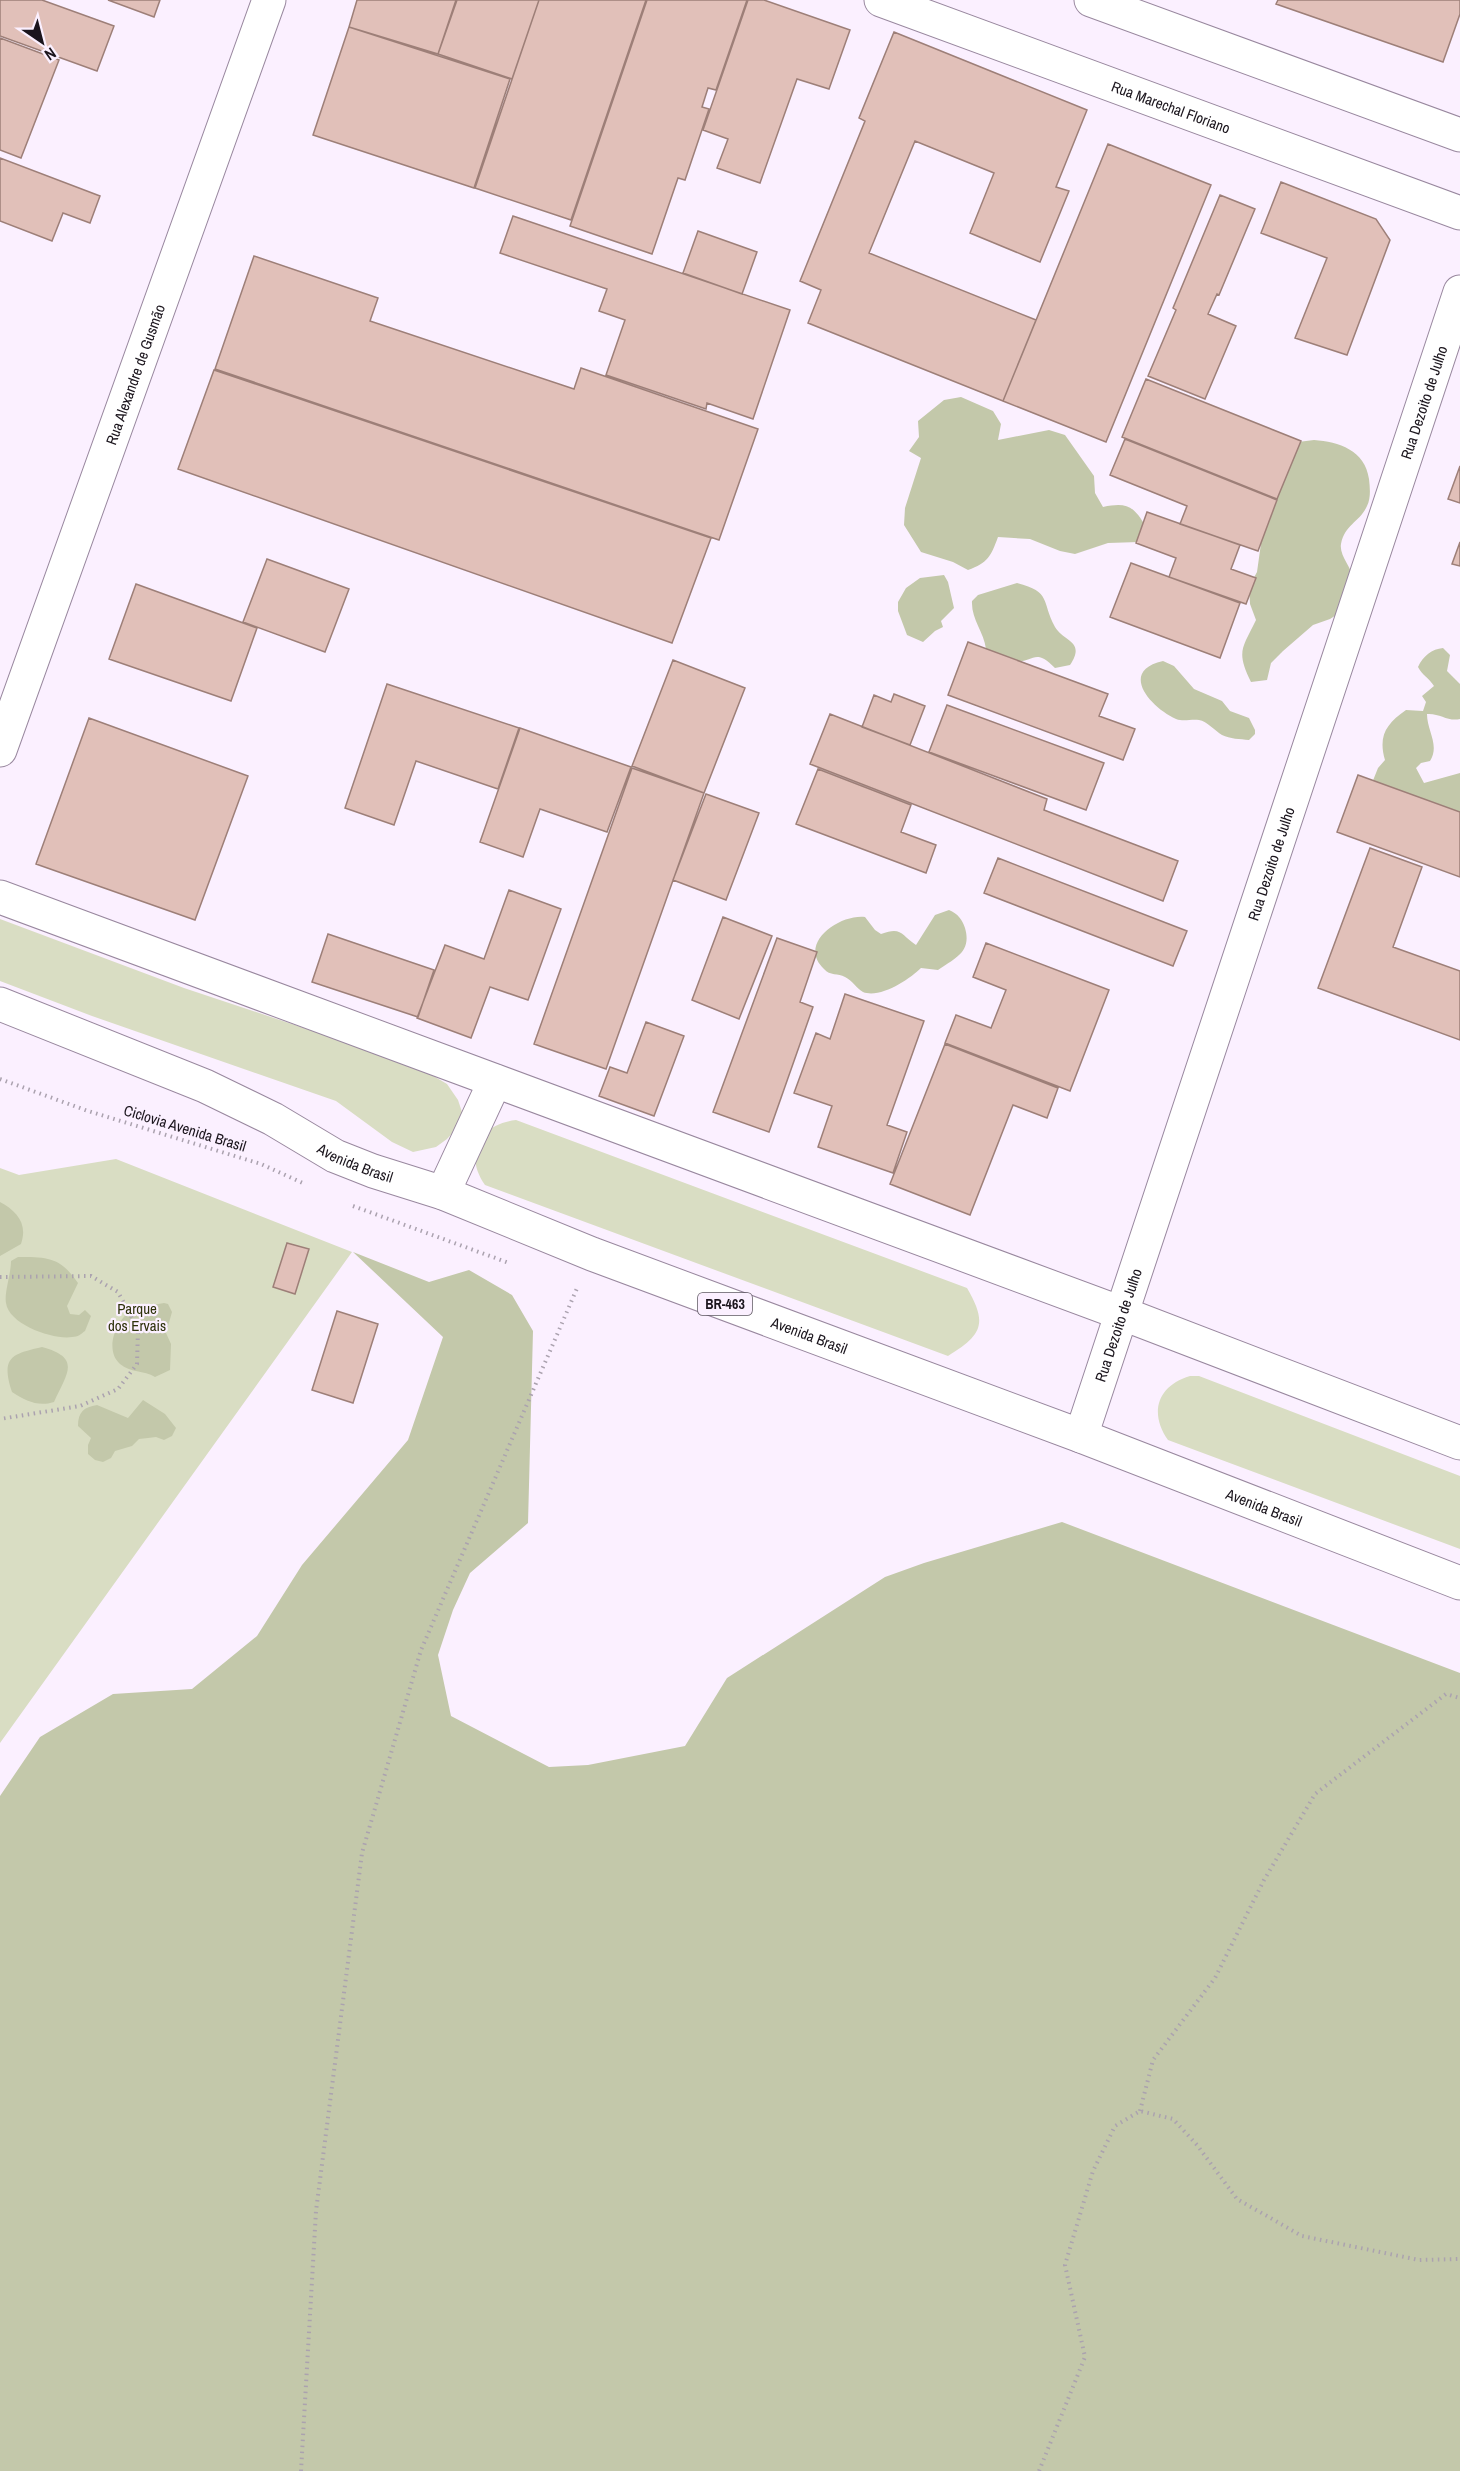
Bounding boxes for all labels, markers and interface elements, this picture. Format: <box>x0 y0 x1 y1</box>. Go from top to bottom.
north arrow <box>12 12 72 72</box>
text: N <box>40 43 61 66</box>
street label: Rua Marechal Floriano <box>1109 75 1234 138</box>
street label: Rua Alexandre de Gusmão <box>100 301 170 448</box>
street label: Rua Dezoito de Julho <box>1395 343 1452 462</box>
street label: Rua Dezoito de Julho <box>1242 804 1299 923</box>
street label: Ciclovia Avenida Brasil <box>121 1099 249 1157</box>
street label: Avenida Brasil <box>313 1137 396 1187</box>
street label: Rua Dezoito de Julho <box>1089 1265 1146 1384</box>
road number: BR-463 <box>698 1293 752 1315</box>
park label: Parque dos Ervais <box>108 1298 166 1336</box>
street label: Avenida Brasil <box>768 1311 851 1359</box>
street label: Avenida Brasil <box>1222 1482 1305 1531</box>

